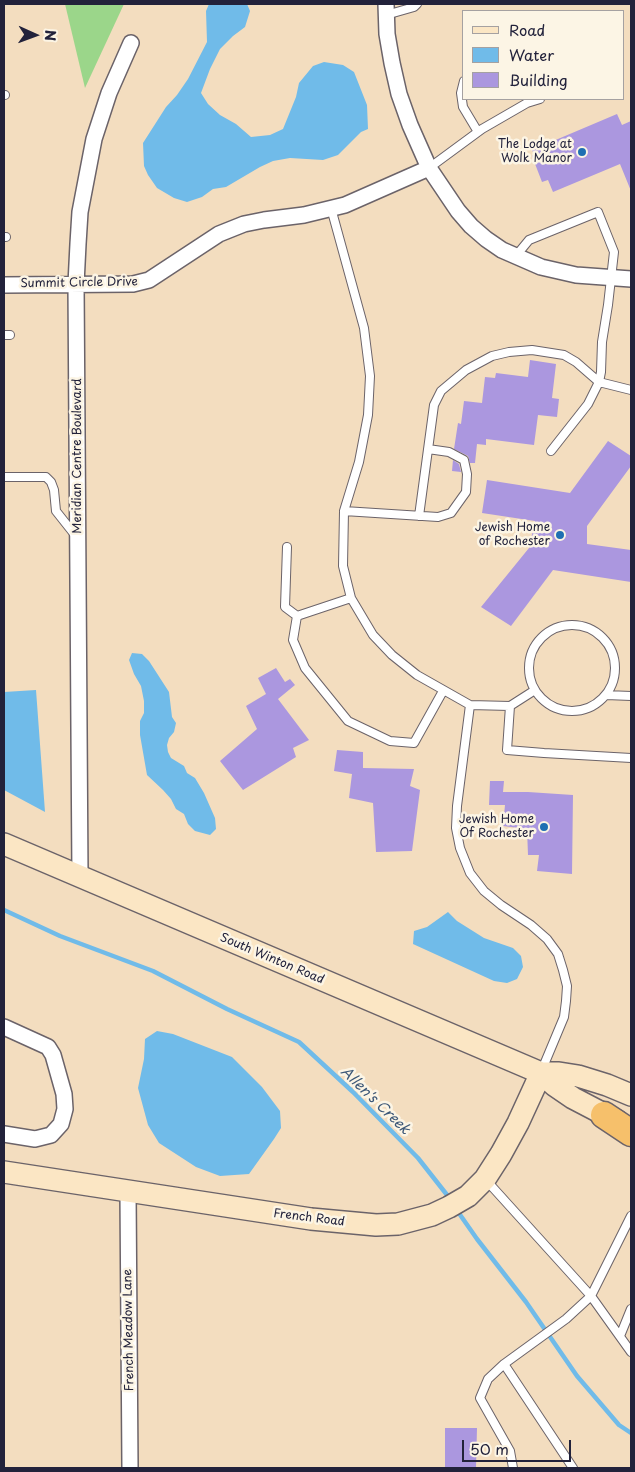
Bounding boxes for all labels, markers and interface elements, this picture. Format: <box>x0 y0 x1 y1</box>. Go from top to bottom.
north arrow <box>10 10 60 60</box>
legend <box>462 10 625 100</box>
text: Road <box>509 18 545 41</box>
text: N <box>40 30 61 41</box>
text: Water <box>509 43 554 66</box>
text: Building <box>509 68 568 91</box>
place label: The Lodge at Wolk Manor <box>498 138 572 166</box>
marker: The Lodge at Wolk Manor <box>576 146 588 158</box>
street label: Summit Circle Drive <box>20 275 138 291</box>
street label: Meridian Centre Boulevard <box>71 378 85 534</box>
place label: Jewish Home of Rochester <box>475 521 550 549</box>
marker: Jewish Home of Rochester <box>554 529 566 541</box>
place label: Jewish Home Of Rochester <box>459 813 534 841</box>
marker: Jewish Home Of Rochester <box>538 821 550 833</box>
street label: South Winton Road <box>218 931 326 987</box>
water label: Allen's Creek <box>337 1064 413 1138</box>
street label: French Road <box>272 1206 346 1230</box>
street label: French Meadow Lane <box>121 1269 137 1391</box>
scale bar <box>465 1430 574 1462</box>
text: 50 m <box>470 1437 509 1460</box>

